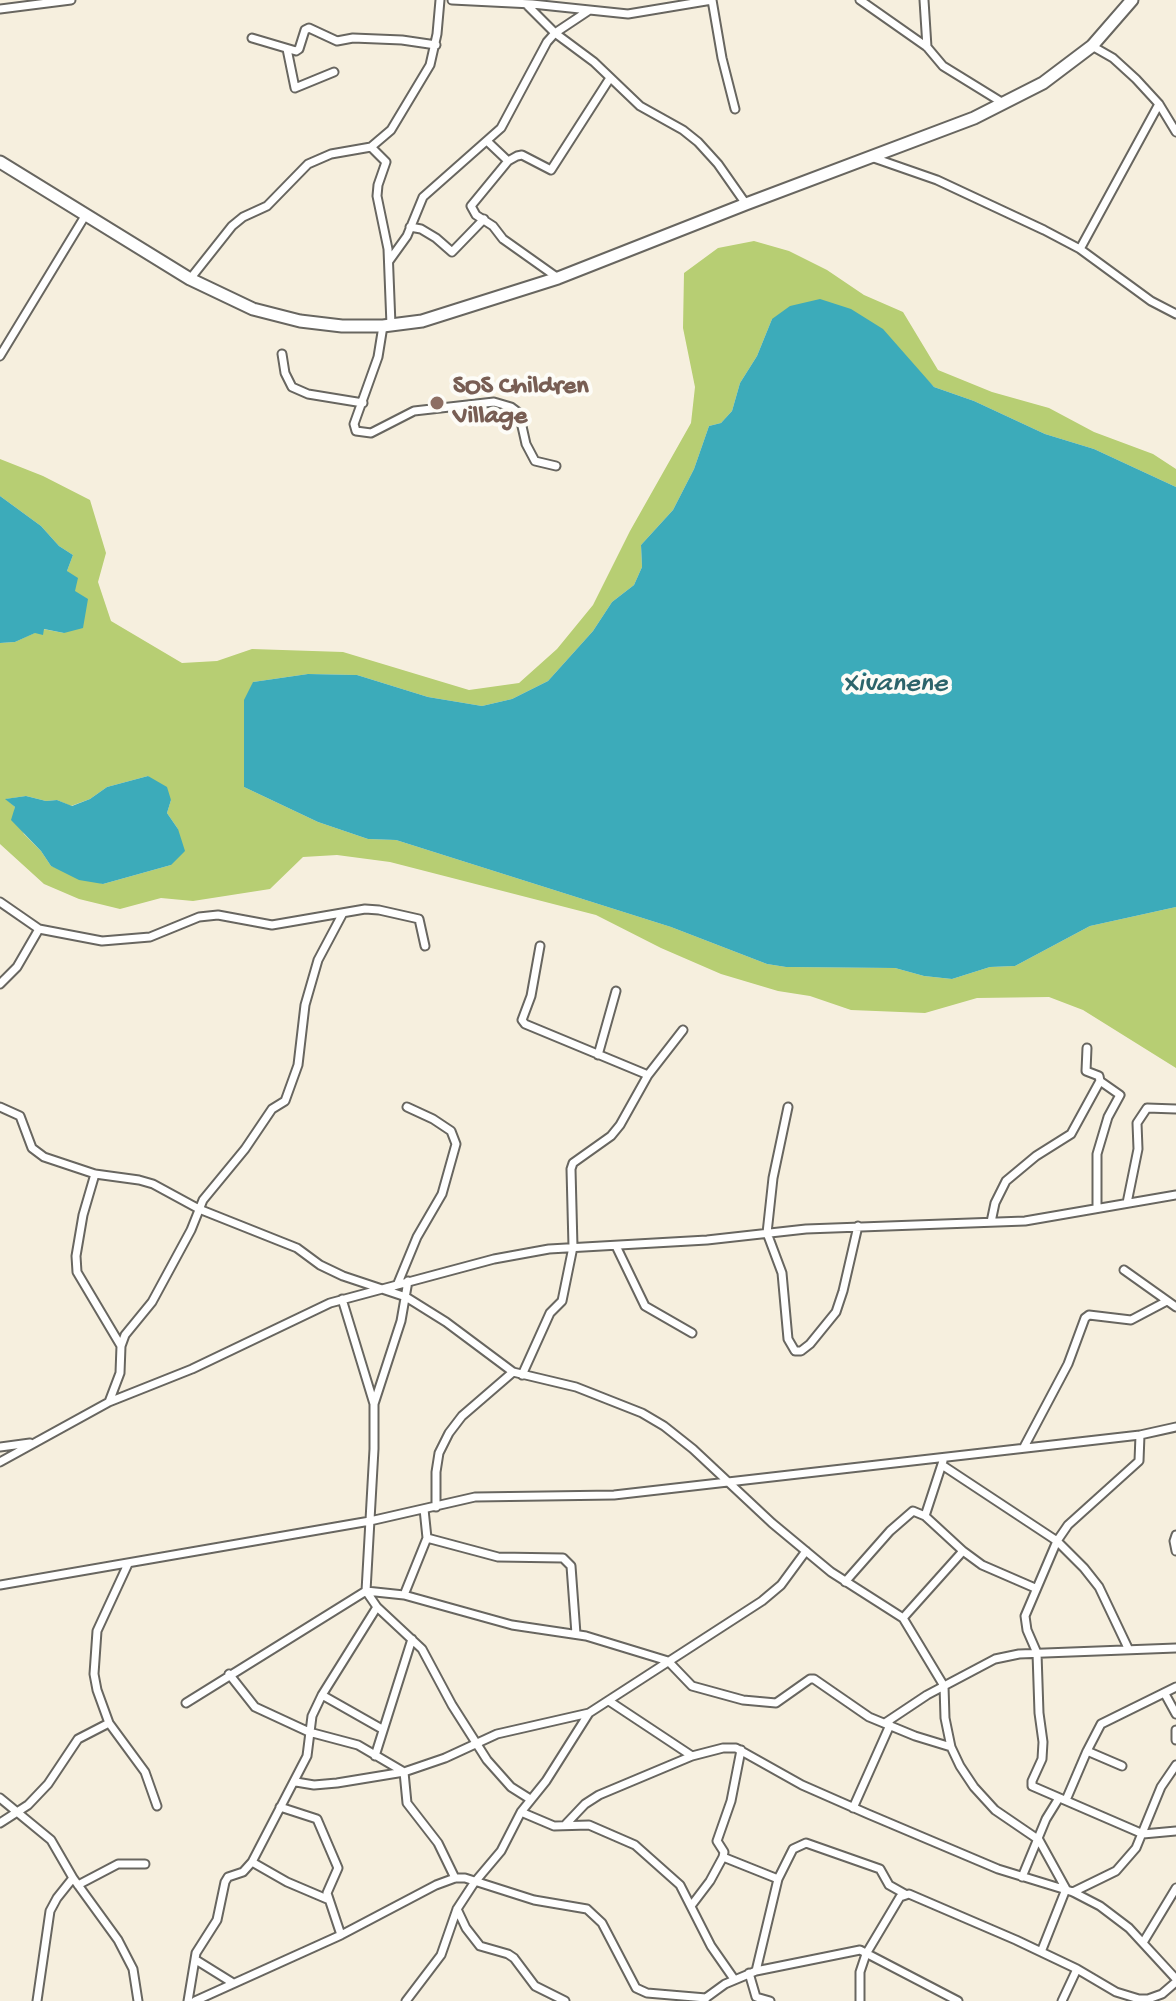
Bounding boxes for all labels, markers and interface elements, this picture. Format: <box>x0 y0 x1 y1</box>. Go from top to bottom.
place label: SOS Children Village <box>453 372 589 434</box>
marker: SOS Children Village <box>428 394 446 412</box>
water label: Xivanene <box>843 669 947 703</box>

